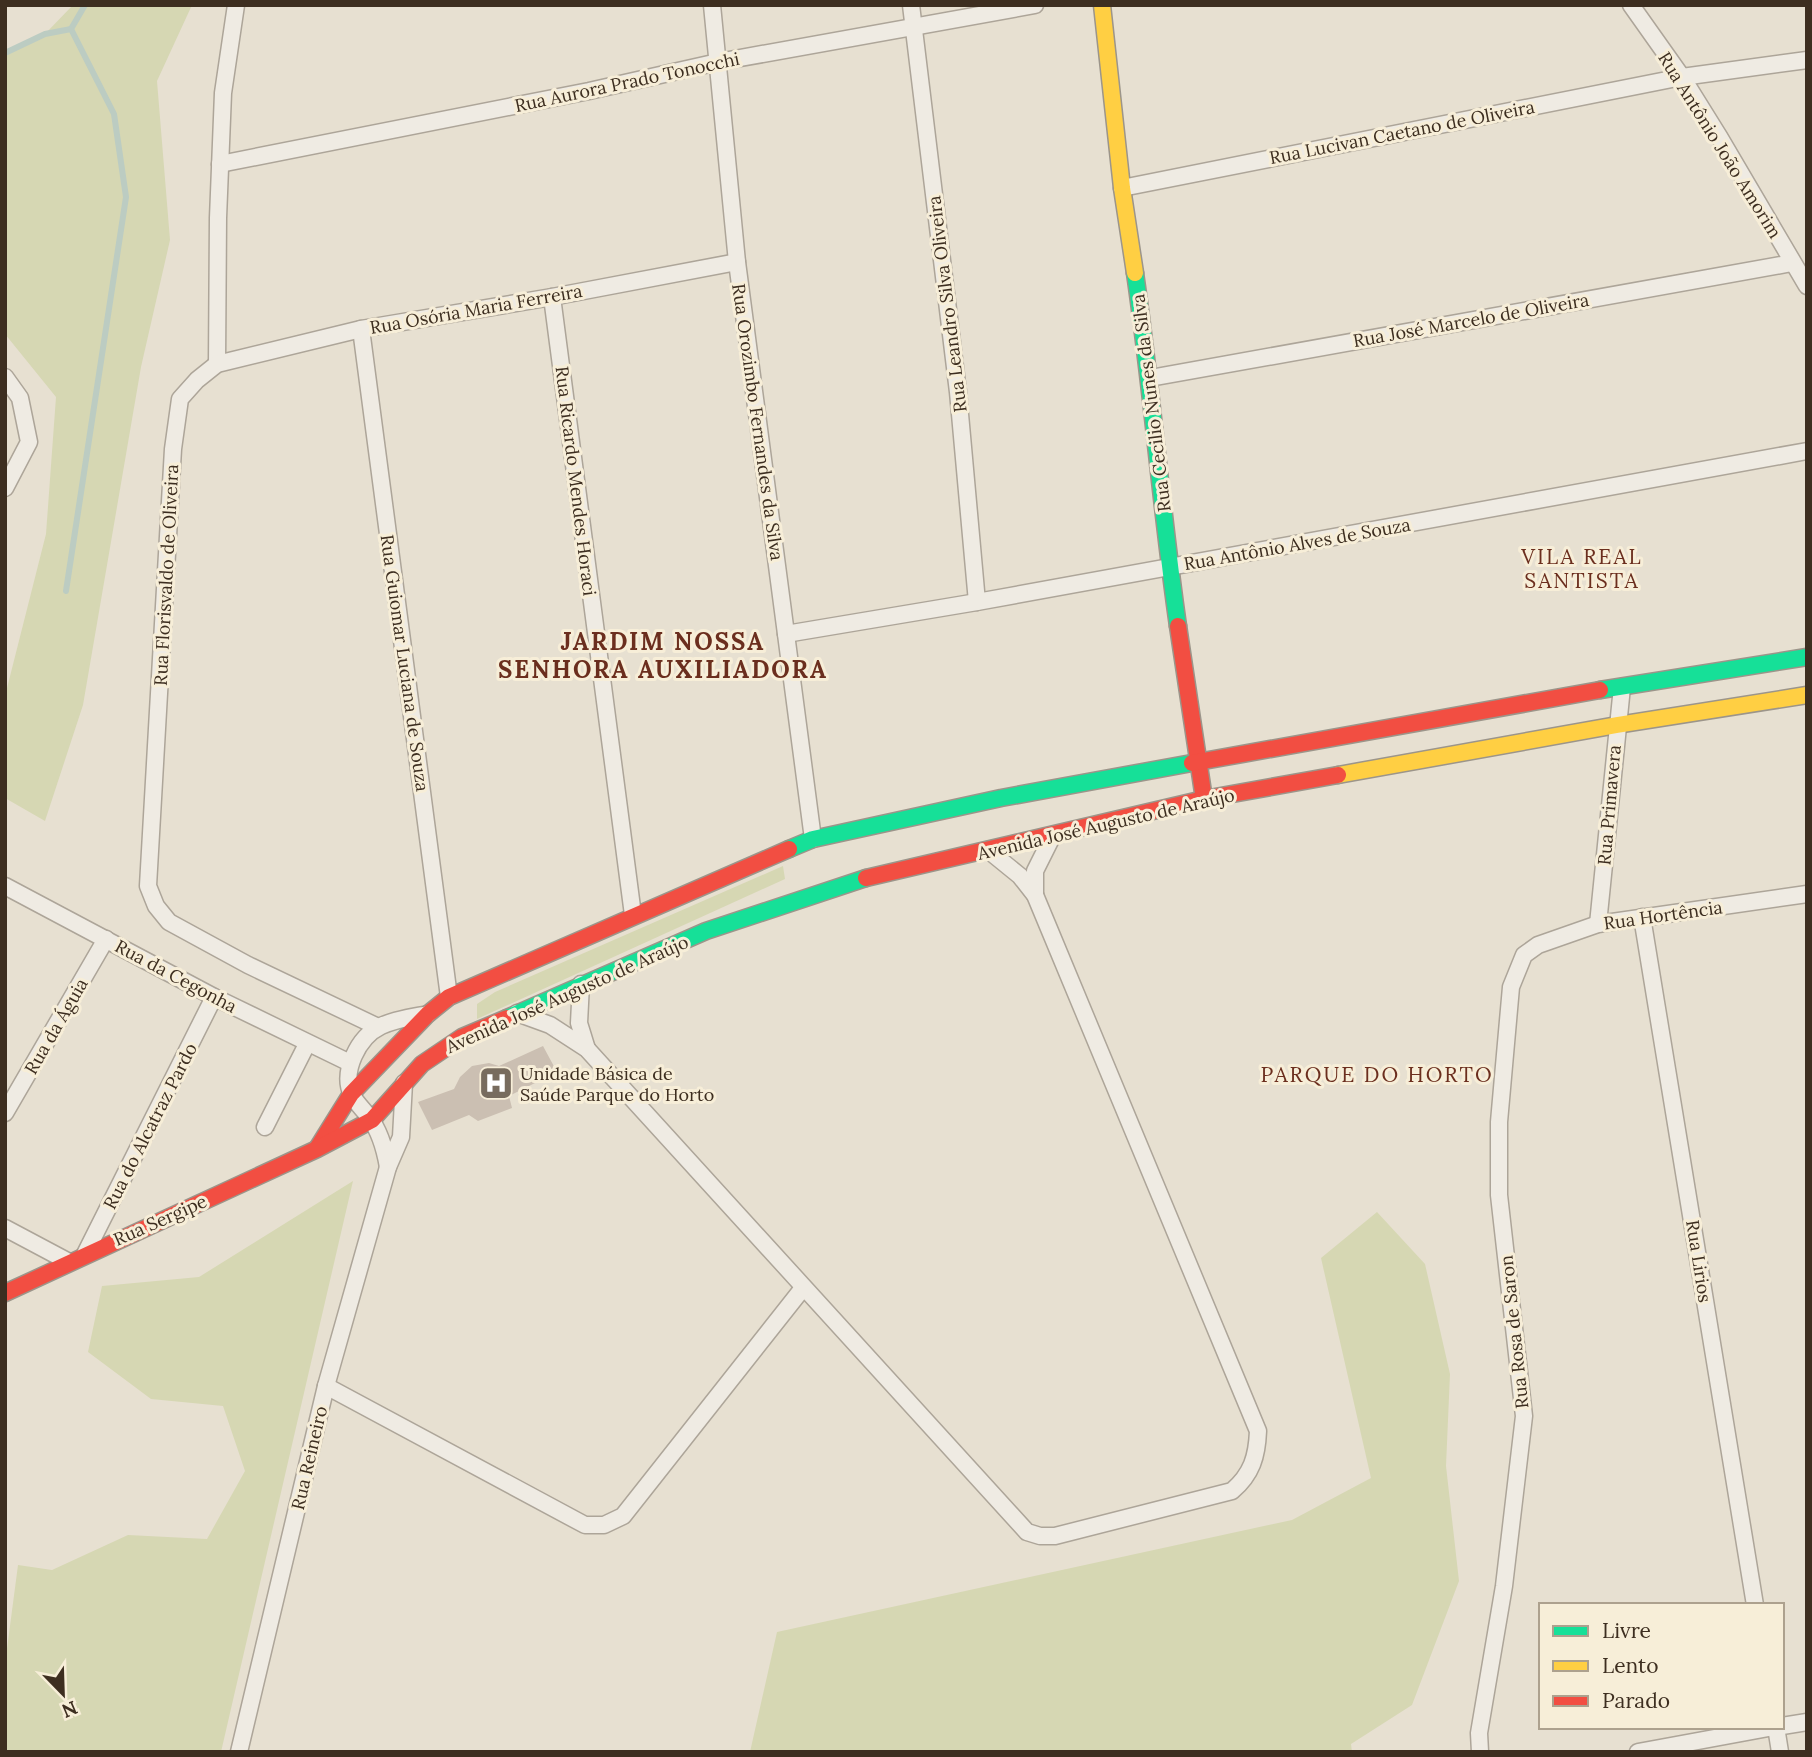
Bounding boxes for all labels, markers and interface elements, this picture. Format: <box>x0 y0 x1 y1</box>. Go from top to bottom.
street label: Rua Aurora Prado Tonocchi <box>512 47 742 117</box>
street label: Rua Antônio João Amorim <box>1653 48 1787 242</box>
street label: Rua Lucivan Caetano de Oliveira <box>1267 95 1537 169</box>
street label: Rua Leandro Silva Oliveira <box>922 194 972 414</box>
street label: Rua Osória Maria Ferreira <box>368 279 584 339</box>
street label: Rua Orozimbo Fernandes da Silva <box>727 282 789 562</box>
street label: Rua José Marcelo de Oliveira <box>1351 288 1591 352</box>
street label: Rua Cecilio Nunes da Silva <box>1126 293 1176 513</box>
street label: Rua Ricardo Mendes Horaci <box>550 365 602 597</box>
street label: Rua Florisvaldo de Oliveira <box>149 464 183 686</box>
street label: Rua Antônio Alves de Souza <box>1182 513 1412 575</box>
street label: Rua Guiomar Luciana de Souza <box>376 533 434 793</box>
district label: VILA REAL SANTISTA <box>1520 543 1643 594</box>
district label: JARDIM NOSSA SENHORA AUXILIADORA <box>498 626 828 685</box>
street label: Rua Primavera <box>1592 744 1626 866</box>
street label: Avenida José Augusto de Araújo <box>974 783 1237 865</box>
street label: Rua Hortência <box>1602 895 1724 935</box>
street label: Avenida José Augusto de Araújo <box>441 930 692 1058</box>
street label: Rua da Cegonha <box>111 934 241 1018</box>
street label: Rua da Águia <box>19 974 93 1078</box>
street label: Rua do Alcatraz Pardo <box>98 1039 202 1213</box>
district label: PARQUE DO HORTO <box>1260 1061 1494 1088</box>
place label: Unidade Básica de Saúde Parque do Horto <box>520 1062 714 1106</box>
hospital icon: Unidade Básica de Saúde Parque do Horto <box>477 1064 515 1102</box>
street label: Rua Sergipe <box>110 1189 210 1251</box>
street label: Rua Lirios <box>1681 1218 1717 1304</box>
street label: Rua Rosa de Saron <box>1495 1254 1533 1410</box>
street label: Rua Reineiro <box>286 1404 332 1512</box>
legend <box>1539 1603 1784 1729</box>
text: Livre <box>1602 1617 1651 1644</box>
text: Lento <box>1602 1652 1659 1679</box>
north arrow <box>28 1659 98 1729</box>
text: Parado <box>1602 1687 1670 1714</box>
text: N <box>58 1696 81 1724</box>

